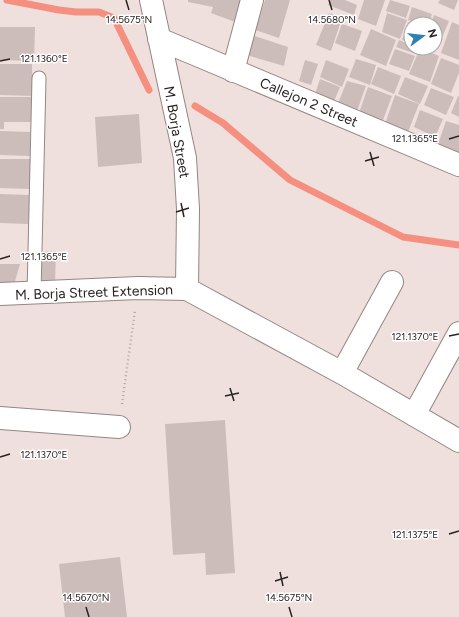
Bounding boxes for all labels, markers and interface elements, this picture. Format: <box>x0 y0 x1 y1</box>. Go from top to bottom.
text: 14.5675°N <box>106 13 152 26</box>
text: 14.5680°N <box>308 13 356 26</box>
north arrow <box>403 16 443 56</box>
text: N <box>425 28 440 39</box>
text: 121.1360°E <box>20 52 68 65</box>
street label: Callejon 2 Street <box>257 74 360 131</box>
street label: M. Borja Street <box>160 85 193 179</box>
text: 121.1365°E <box>392 132 438 145</box>
text: 121.1365°E <box>21 250 67 263</box>
street label: M. Borja Street Extension <box>15 281 173 304</box>
text: 121.1370°E <box>392 330 439 343</box>
text: 121.1370°E <box>21 448 68 461</box>
text: 121.1375°E <box>392 528 438 541</box>
text: 14.5670°N <box>62 591 110 604</box>
text: 14.5675°N <box>266 591 312 604</box>

